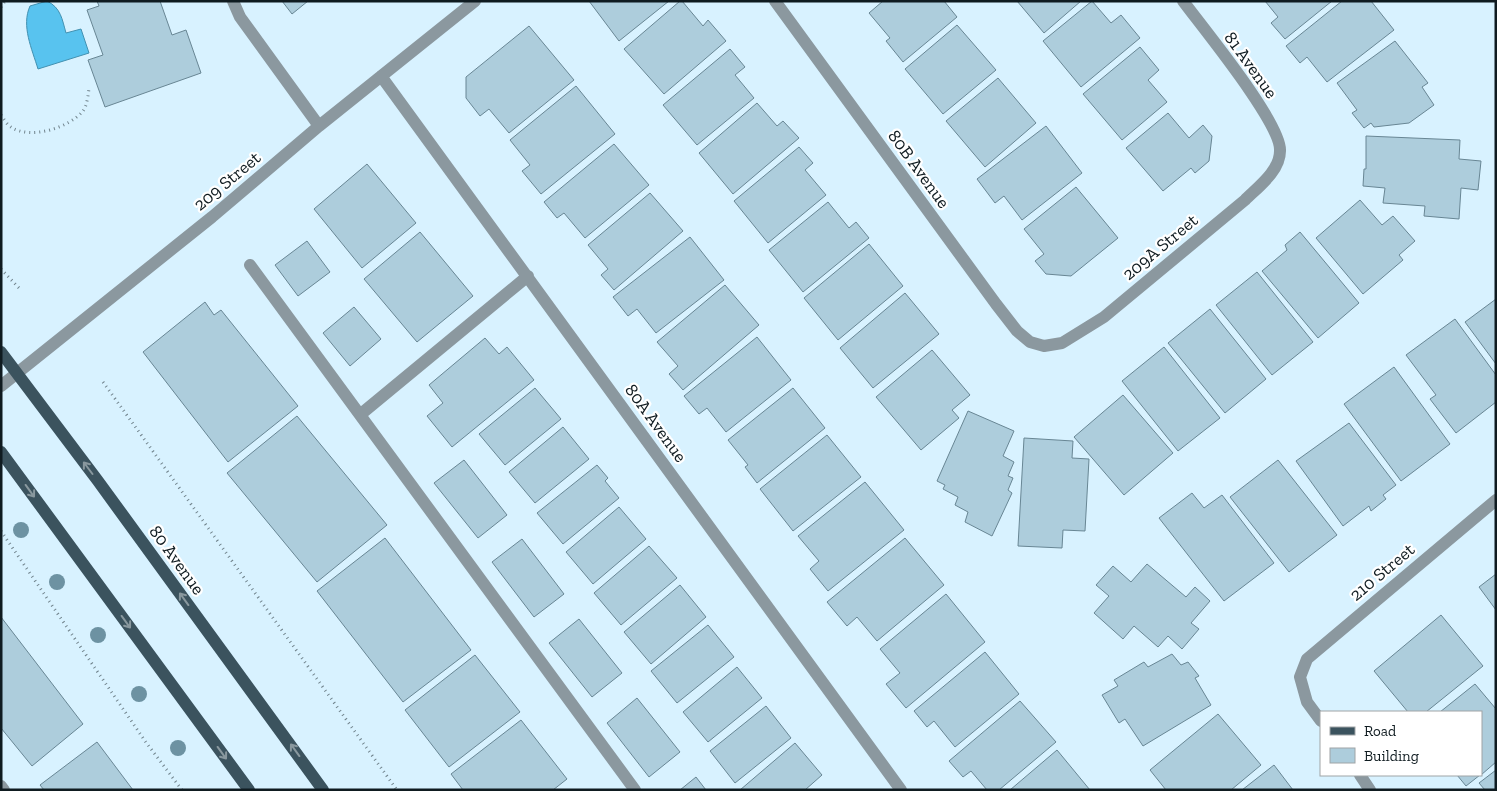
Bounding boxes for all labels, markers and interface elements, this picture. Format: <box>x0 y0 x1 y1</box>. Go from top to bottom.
street label: 81 Avenue <box>1219 27 1283 103</box>
street label: 80B Avenue <box>883 126 955 212</box>
street label: 209 Street <box>189 146 265 215</box>
street label: 209A Street <box>1118 209 1202 285</box>
street label: 80A Avenue <box>620 380 692 466</box>
one-way arrow <box>83 461 93 475</box>
one-way arrow <box>25 484 35 498</box>
street label: 80 Avenue <box>144 521 210 599</box>
street label: 210 Street <box>1345 538 1419 606</box>
one-way arrow <box>179 592 189 606</box>
one-way arrow <box>121 615 131 629</box>
legend <box>1320 711 1482 776</box>
text: Road <box>1364 722 1397 740</box>
one-way arrow <box>289 744 300 757</box>
one-way arrow <box>217 746 227 760</box>
text: Building <box>1364 747 1419 765</box>

